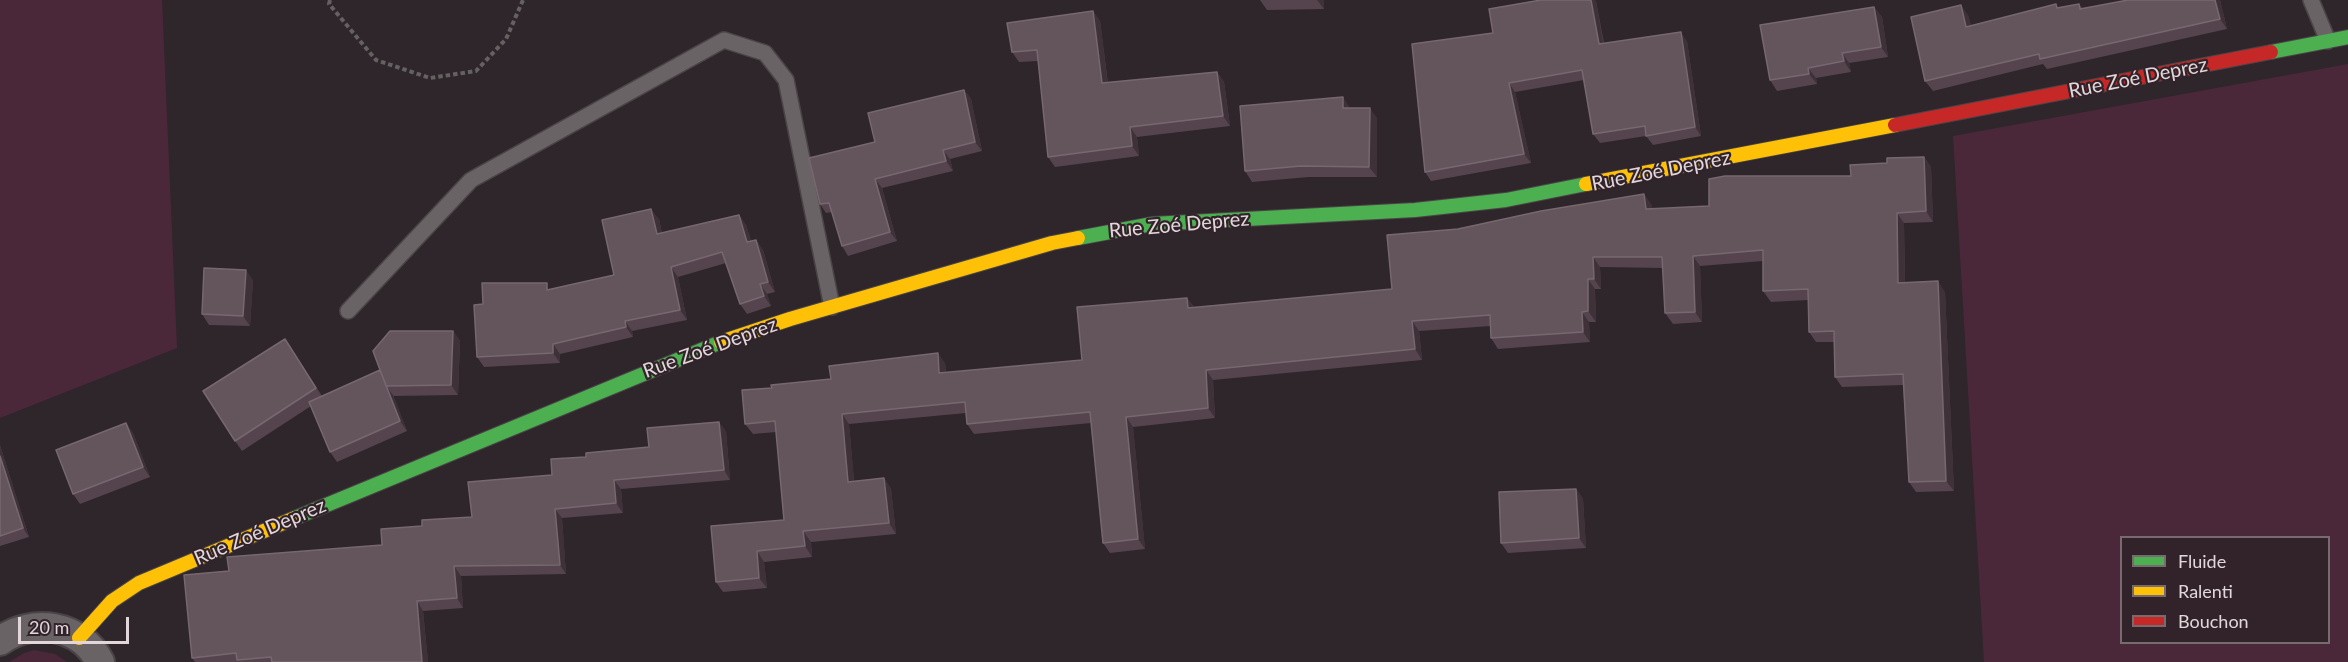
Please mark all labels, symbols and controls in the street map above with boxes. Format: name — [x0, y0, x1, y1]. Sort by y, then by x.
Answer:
street label: Rue Zoé Deprez — [2067, 53, 2209, 103]
street label: Rue Zoé Deprez — [1590, 146, 1732, 196]
street label: Rue Zoé Deprez — [1108, 207, 1250, 243]
street label: Rue Zoé Deprez — [640, 313, 780, 383]
street label: Rue Zoé Deprez — [190, 493, 330, 571]
legend — [2120, 536, 2330, 644]
text: Fluide — [2178, 550, 2226, 572]
text: Ralenti — [2178, 580, 2233, 602]
scale bar — [21, 605, 132, 643]
text: Bouchon — [2178, 610, 2249, 632]
text: 20 m — [29, 616, 69, 638]

